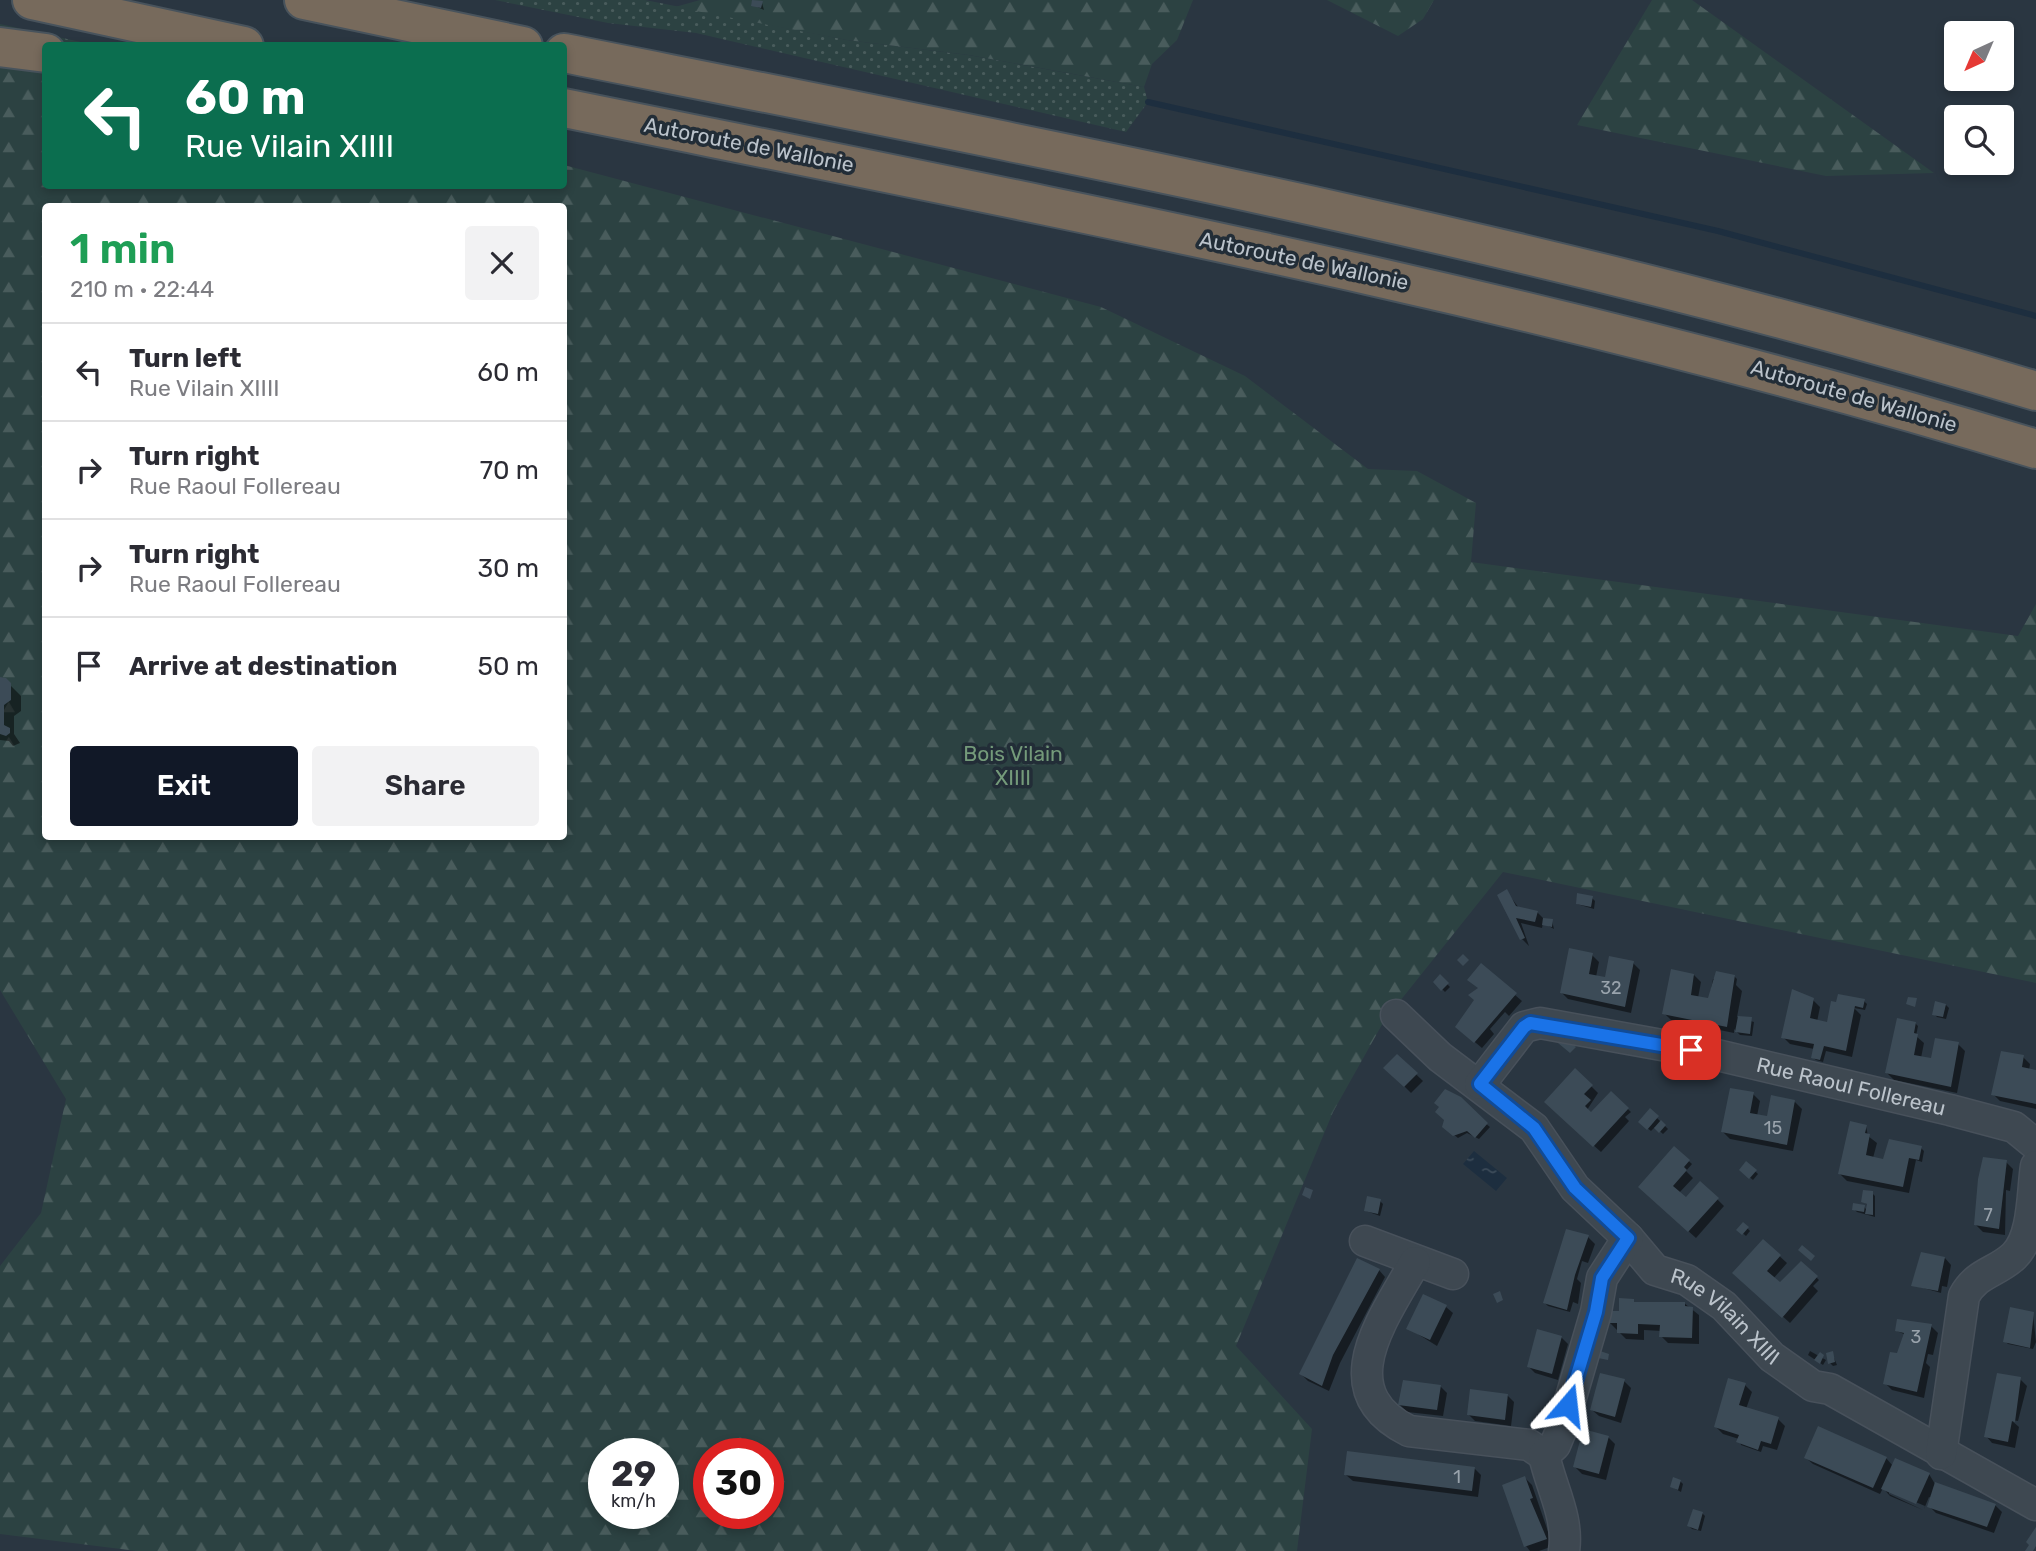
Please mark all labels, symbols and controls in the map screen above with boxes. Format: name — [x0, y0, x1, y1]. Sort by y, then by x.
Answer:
north arrow — [1944, 21, 2014, 91]
map controls — [1944, 21, 2014, 175]
text: 60 m — [185, 68, 306, 126]
icon: left — [70, 70, 161, 161]
button: search — [1944, 105, 2014, 175]
street label: Autoroute de Wallonie — [642, 112, 856, 177]
text: Rue Vilain XIIII — [185, 127, 394, 165]
text: 1 min — [70, 224, 176, 274]
button: close — [465, 226, 539, 300]
street label: Autoroute de Wallonie — [1197, 226, 1411, 295]
text: 210 m · 22:44 — [70, 275, 214, 303]
text: Turn left — [129, 343, 241, 374]
icon: left — [70, 353, 108, 391]
street label: Autoroute de Wallonie — [1748, 354, 1960, 437]
text: 60 m — [477, 357, 539, 388]
text: Rue Vilain XIIII — [129, 374, 279, 402]
text: Turn right — [129, 441, 259, 472]
icon: right — [70, 451, 108, 489]
text: 70 m — [480, 455, 539, 486]
text: Rue Raoul Follereau — [129, 472, 341, 500]
text: Turn right — [129, 539, 259, 570]
icon: right — [70, 549, 108, 587]
text: 30 m — [477, 553, 539, 584]
text: Rue Raoul Follereau — [129, 570, 341, 598]
icon: arrive — [70, 647, 108, 685]
text: Arrive at destination — [129, 651, 397, 682]
text: 50 m — [478, 651, 539, 682]
park label: Bois Vilain XIIII — [963, 741, 1063, 790]
button: Exit — [70, 746, 298, 826]
button: Share — [312, 746, 539, 826]
house number: 32 — [1600, 977, 1622, 999]
pin — [1661, 1020, 1721, 1080]
icon: arrive — [1672, 1031, 1710, 1069]
street label: Rue Raoul Follereau — [1754, 1052, 1948, 1121]
house number: 15 — [1764, 1117, 1782, 1139]
house number: 7 — [1983, 1204, 1993, 1226]
street label: Rue Vilain XIIII — [1668, 1263, 1784, 1370]
house number: 3 — [1911, 1326, 1921, 1348]
position arrow — [1531, 1368, 1605, 1442]
speed limit sign: 30 — [693, 1438, 784, 1529]
text: 29 — [611, 1453, 656, 1495]
house number: 1 — [1453, 1466, 1461, 1488]
text: km/h — [611, 1490, 656, 1512]

